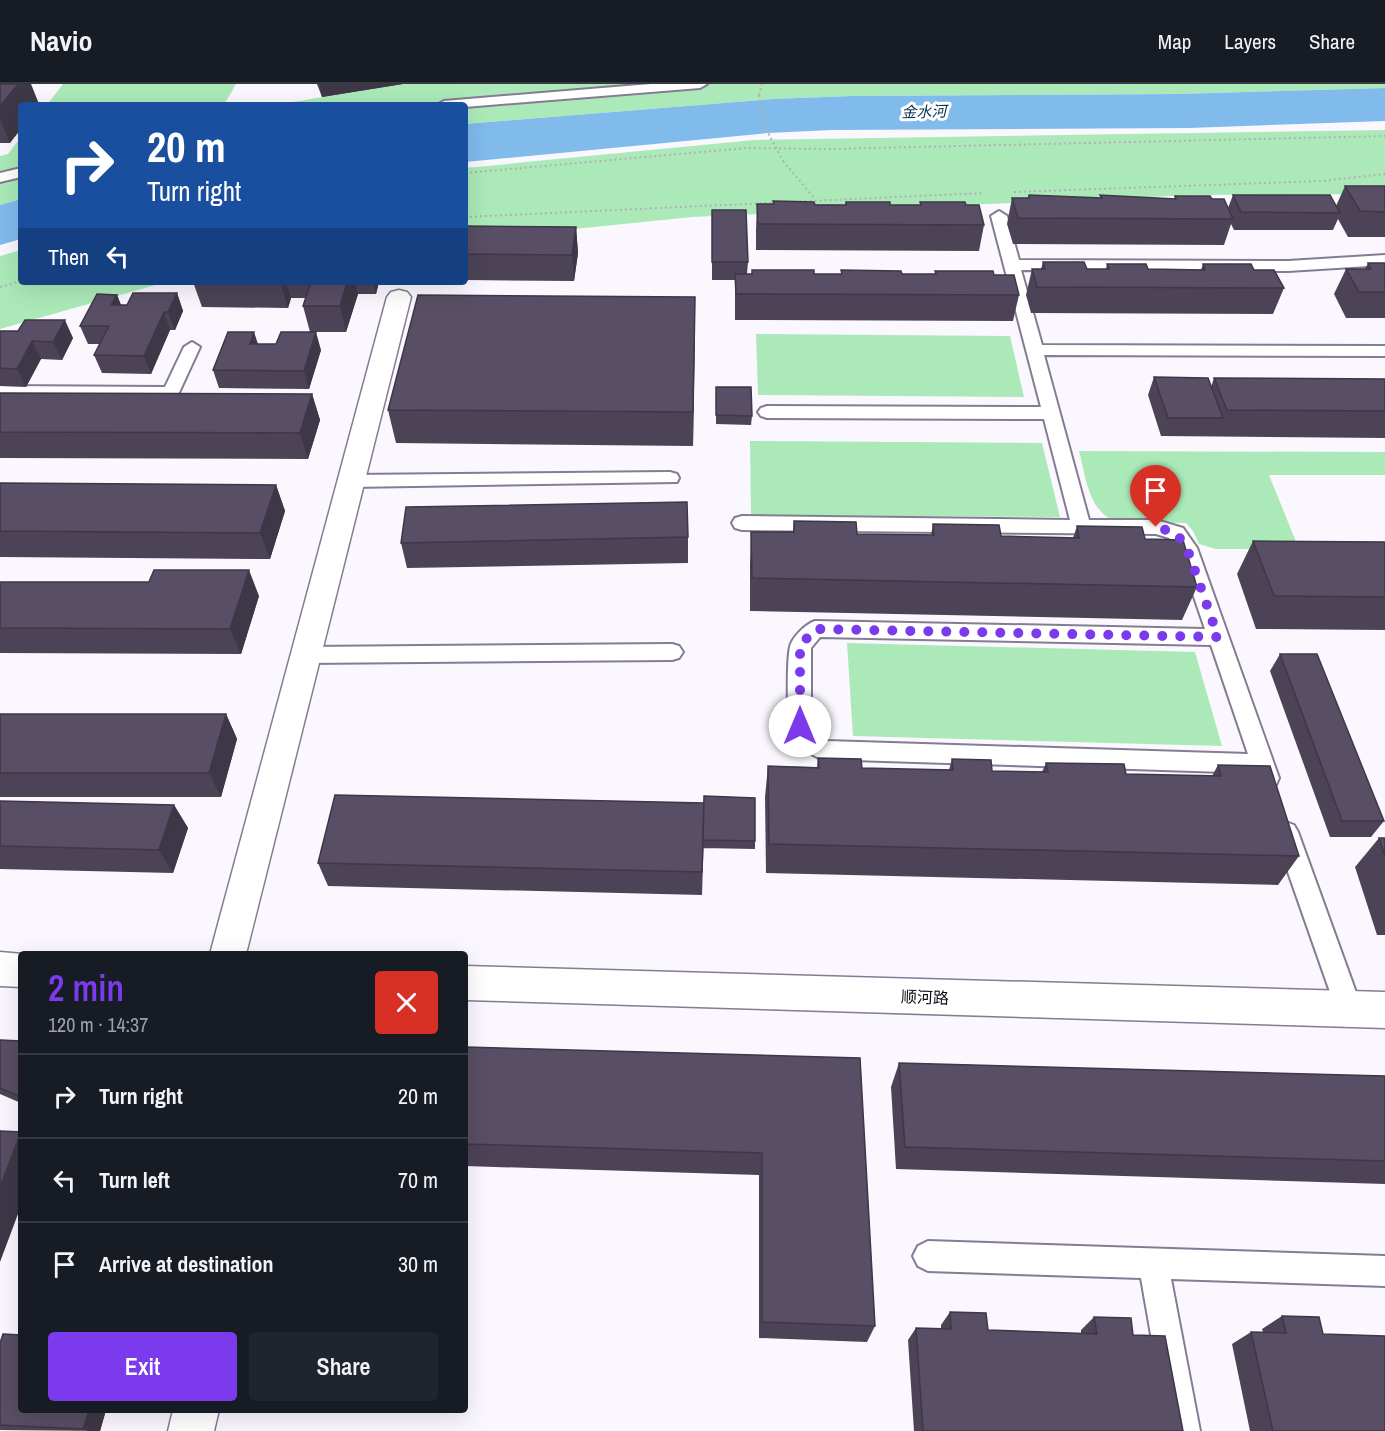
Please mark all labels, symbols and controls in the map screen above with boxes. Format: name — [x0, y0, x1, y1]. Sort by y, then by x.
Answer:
text: Navio — [30, 22, 93, 60]
text: Map — [1158, 27, 1191, 56]
text: Layers — [1224, 27, 1276, 56]
text: Share — [1309, 27, 1355, 56]
water label: 金水河 — [901, 101, 950, 122]
text: 20 m — [147, 119, 226, 175]
icon: right — [48, 126, 126, 204]
text: Turn right — [147, 173, 241, 209]
icon: left — [101, 240, 134, 273]
text: Then — [48, 242, 89, 272]
pin — [1130, 465, 1181, 527]
icon: arrive — [1139, 474, 1172, 507]
position arrow — [768, 694, 832, 758]
text: 2 min — [48, 964, 124, 1012]
button: close — [375, 971, 438, 1034]
street label: 顺河路 — [901, 985, 949, 1009]
text: 120 m · 14:37 — [48, 1011, 148, 1038]
icon: right — [48, 1080, 81, 1113]
text: Turn right — [99, 1081, 183, 1111]
text: 20 m — [398, 1081, 438, 1111]
icon: left — [48, 1164, 81, 1197]
text: Turn left — [99, 1165, 170, 1195]
text: 70 m — [398, 1165, 438, 1195]
icon: arrive — [48, 1248, 81, 1281]
text: Arrive at destination — [99, 1249, 273, 1279]
text: 30 m — [398, 1249, 438, 1279]
button: Exit — [48, 1332, 237, 1401]
button: Share — [249, 1332, 438, 1401]

